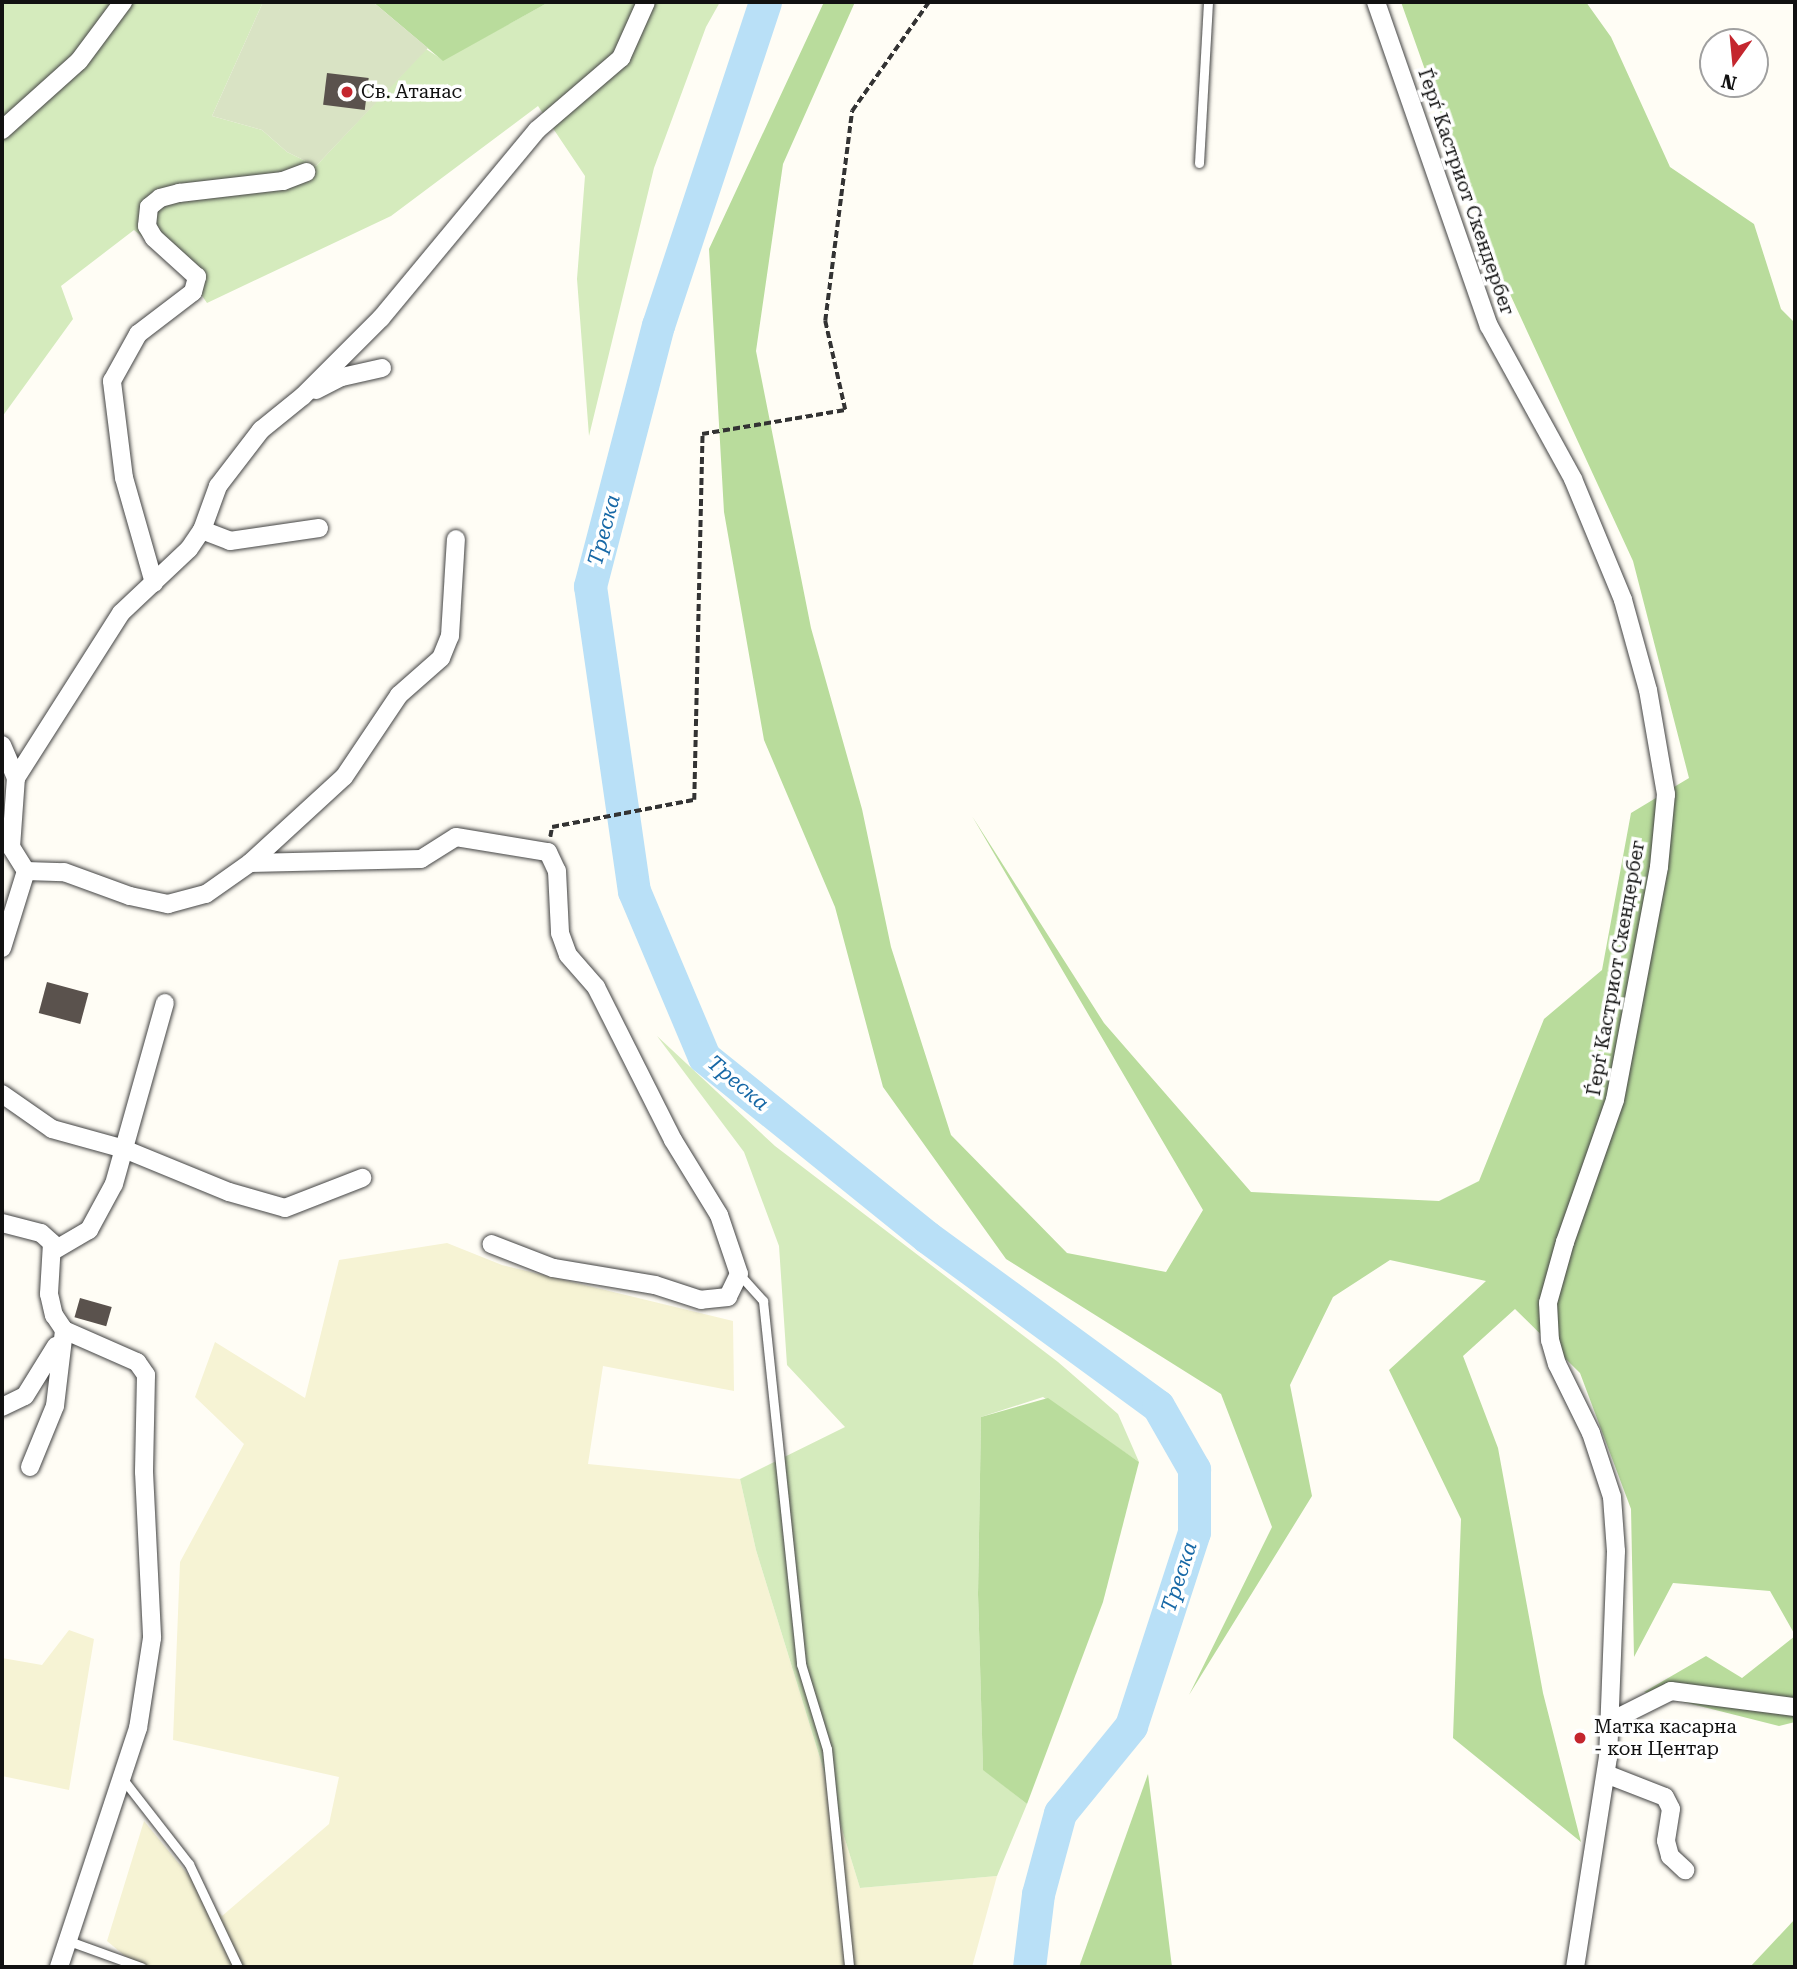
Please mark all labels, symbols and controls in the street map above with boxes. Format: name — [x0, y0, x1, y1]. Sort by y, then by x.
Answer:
north arrow — [1699, 28, 1769, 98]
street label: Ѓерѓ Кастриот Скендербег — [1413, 66, 1519, 318]
text: N — [1719, 69, 1739, 95]
place label: Св. Атанас — [361, 81, 462, 103]
marker: Св. Атанас — [339, 84, 355, 100]
water label: Треска — [582, 492, 626, 568]
street label: Ѓерѓ Кастриот Скендербег — [1582, 838, 1650, 1098]
water label: Треска — [702, 1050, 774, 1116]
water label: Треска — [1156, 1539, 1202, 1615]
place label: Матка касарна - кон Центар — [1594, 1716, 1737, 1760]
marker: Матка касарна - кон Центар — [1572, 1730, 1588, 1746]

